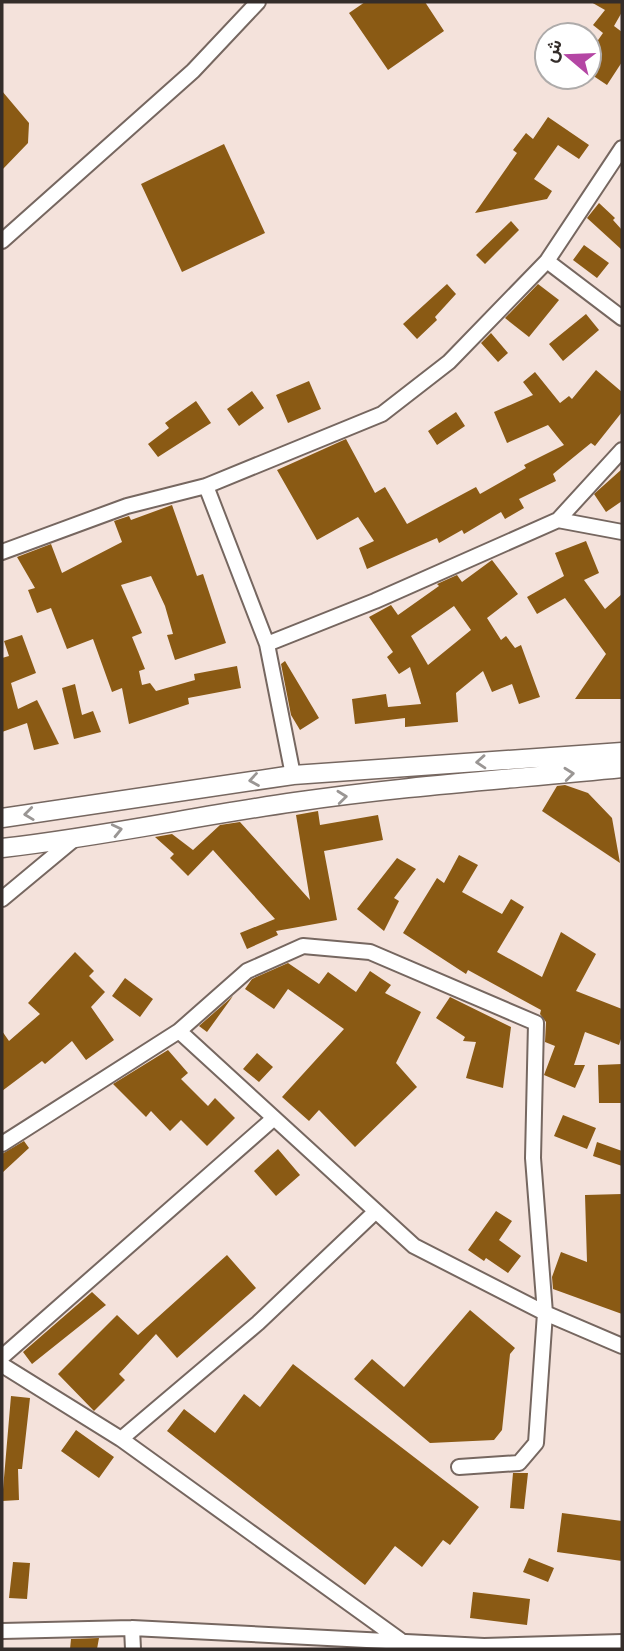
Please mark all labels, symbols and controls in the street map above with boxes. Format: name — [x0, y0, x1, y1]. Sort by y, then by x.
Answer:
north arrow — [533, 21, 603, 91]
text: ش — [536, 35, 568, 65]
one-way arrow — [475, 754, 486, 769]
one-way arrow — [564, 767, 575, 782]
one-way arrow — [248, 773, 260, 788]
one-way arrow — [337, 789, 348, 804]
one-way arrow — [23, 807, 35, 822]
one-way arrow — [111, 823, 123, 838]

